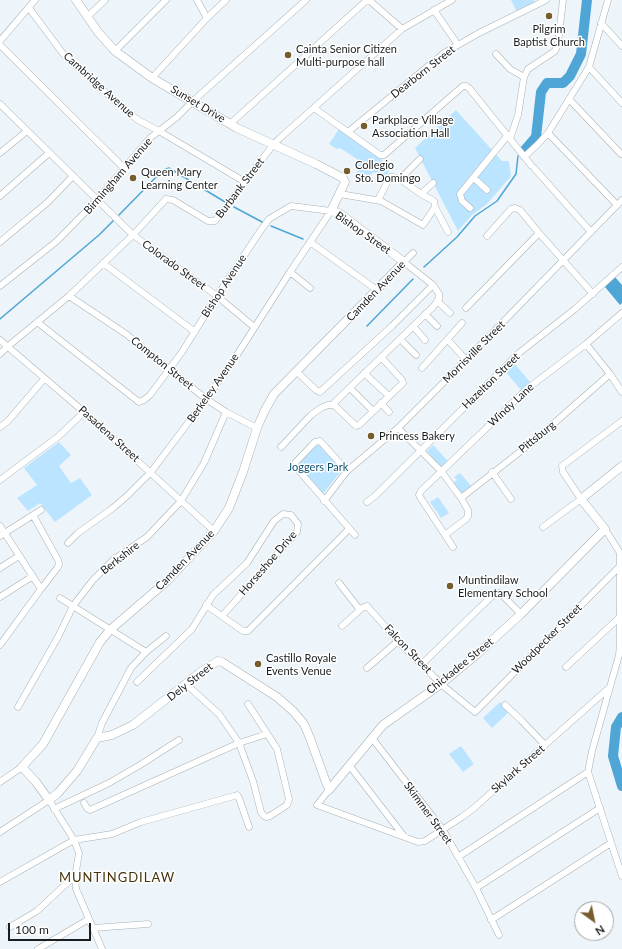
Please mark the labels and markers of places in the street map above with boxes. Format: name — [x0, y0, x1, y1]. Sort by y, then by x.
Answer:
marker: Pilgrim Baptist Church — [544, 11, 554, 21]
place label: Pilgrim Baptist Church — [513, 22, 585, 48]
place label: Cainta Senior Citizen Multi-purpose hall — [296, 42, 397, 68]
marker: Cainta Senior Citizen Multi-purpose hall — [283, 50, 293, 60]
place label: Parkplace Village Association Hall — [372, 113, 454, 139]
marker: Parkplace Village Association Hall — [359, 121, 369, 131]
place label: Collegio Sto. Domingo — [355, 158, 421, 184]
place label: Queen Mary Learning Center — [141, 165, 218, 191]
marker: Collegio Sto. Domingo — [342, 166, 352, 176]
marker: Queen Mary Learning Center — [128, 173, 138, 183]
place label: Princess Bakery — [379, 429, 455, 443]
marker: Princess Bakery — [366, 431, 376, 441]
place label: Muntindilaw Elementary School — [458, 573, 548, 599]
marker: Muntindilaw Elementary School — [445, 581, 455, 591]
place label: Castillo Royale Events Venue — [266, 651, 337, 677]
marker: Castillo Royale Events Venue — [253, 659, 263, 669]

